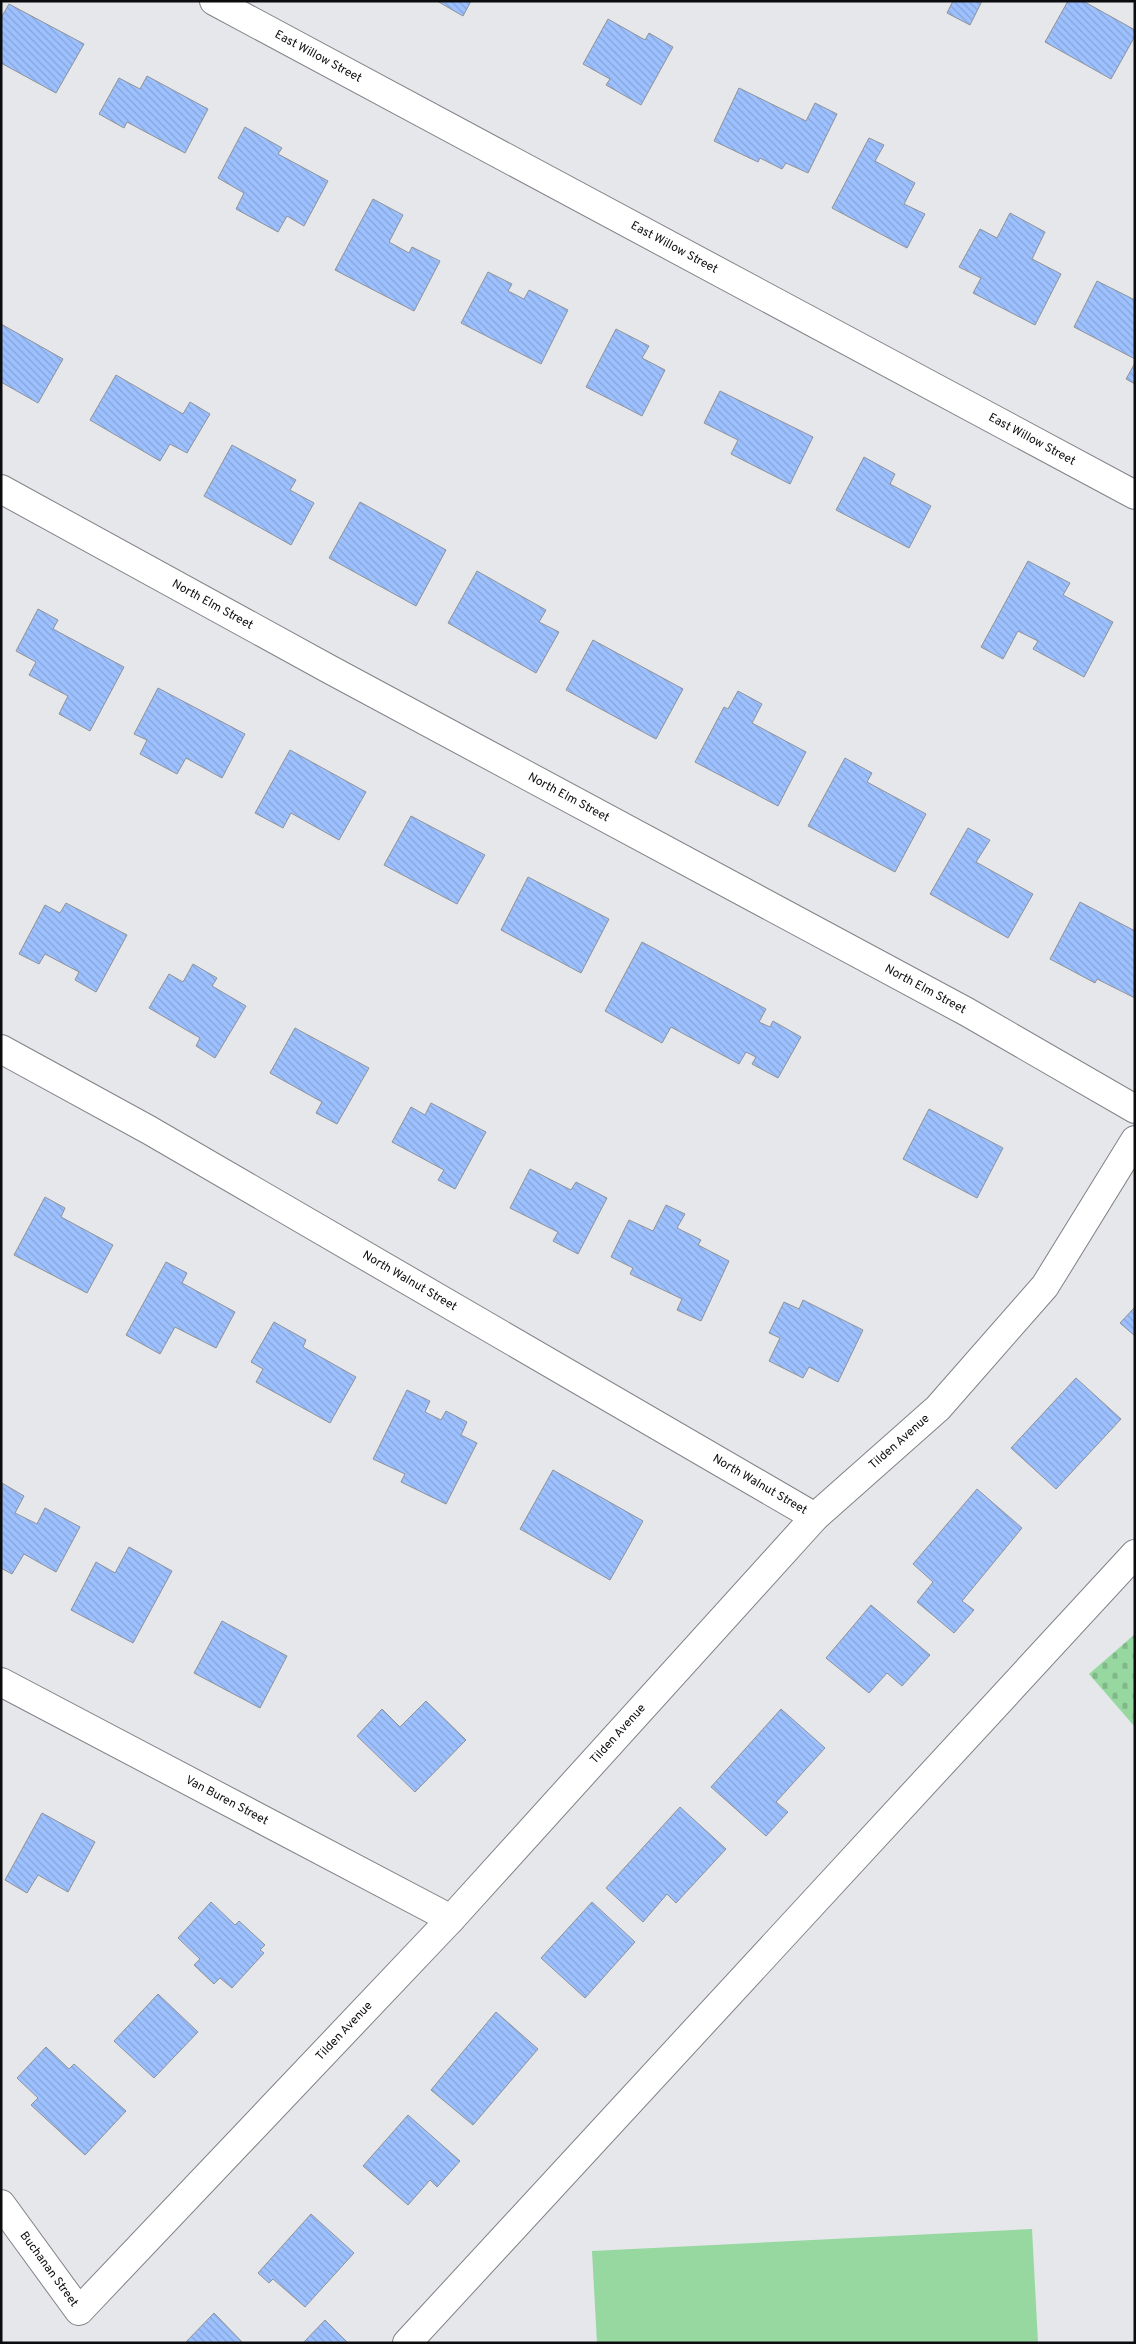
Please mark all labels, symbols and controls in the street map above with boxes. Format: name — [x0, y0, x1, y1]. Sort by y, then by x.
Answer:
street label: East Willow Street — [272, 27, 364, 87]
street label: East Willow Street — [628, 218, 720, 278]
street label: East Willow Street — [985, 410, 1078, 470]
street label: North Elm Street — [169, 576, 256, 634]
street label: North Elm Street — [525, 769, 612, 826]
street label: North Elm Street — [882, 961, 969, 1018]
street label: North Walnut Street — [359, 1248, 460, 1315]
street label: Tilden Avenue — [866, 1411, 933, 1473]
street label: North Walnut Street — [709, 1451, 810, 1519]
street label: Tilden Avenue — [587, 1701, 650, 1768]
street label: Van Buren Street — [182, 1772, 271, 1829]
street label: Tilden Avenue — [313, 1998, 376, 2064]
street label: Buchanan Street — [16, 2228, 82, 2310]

